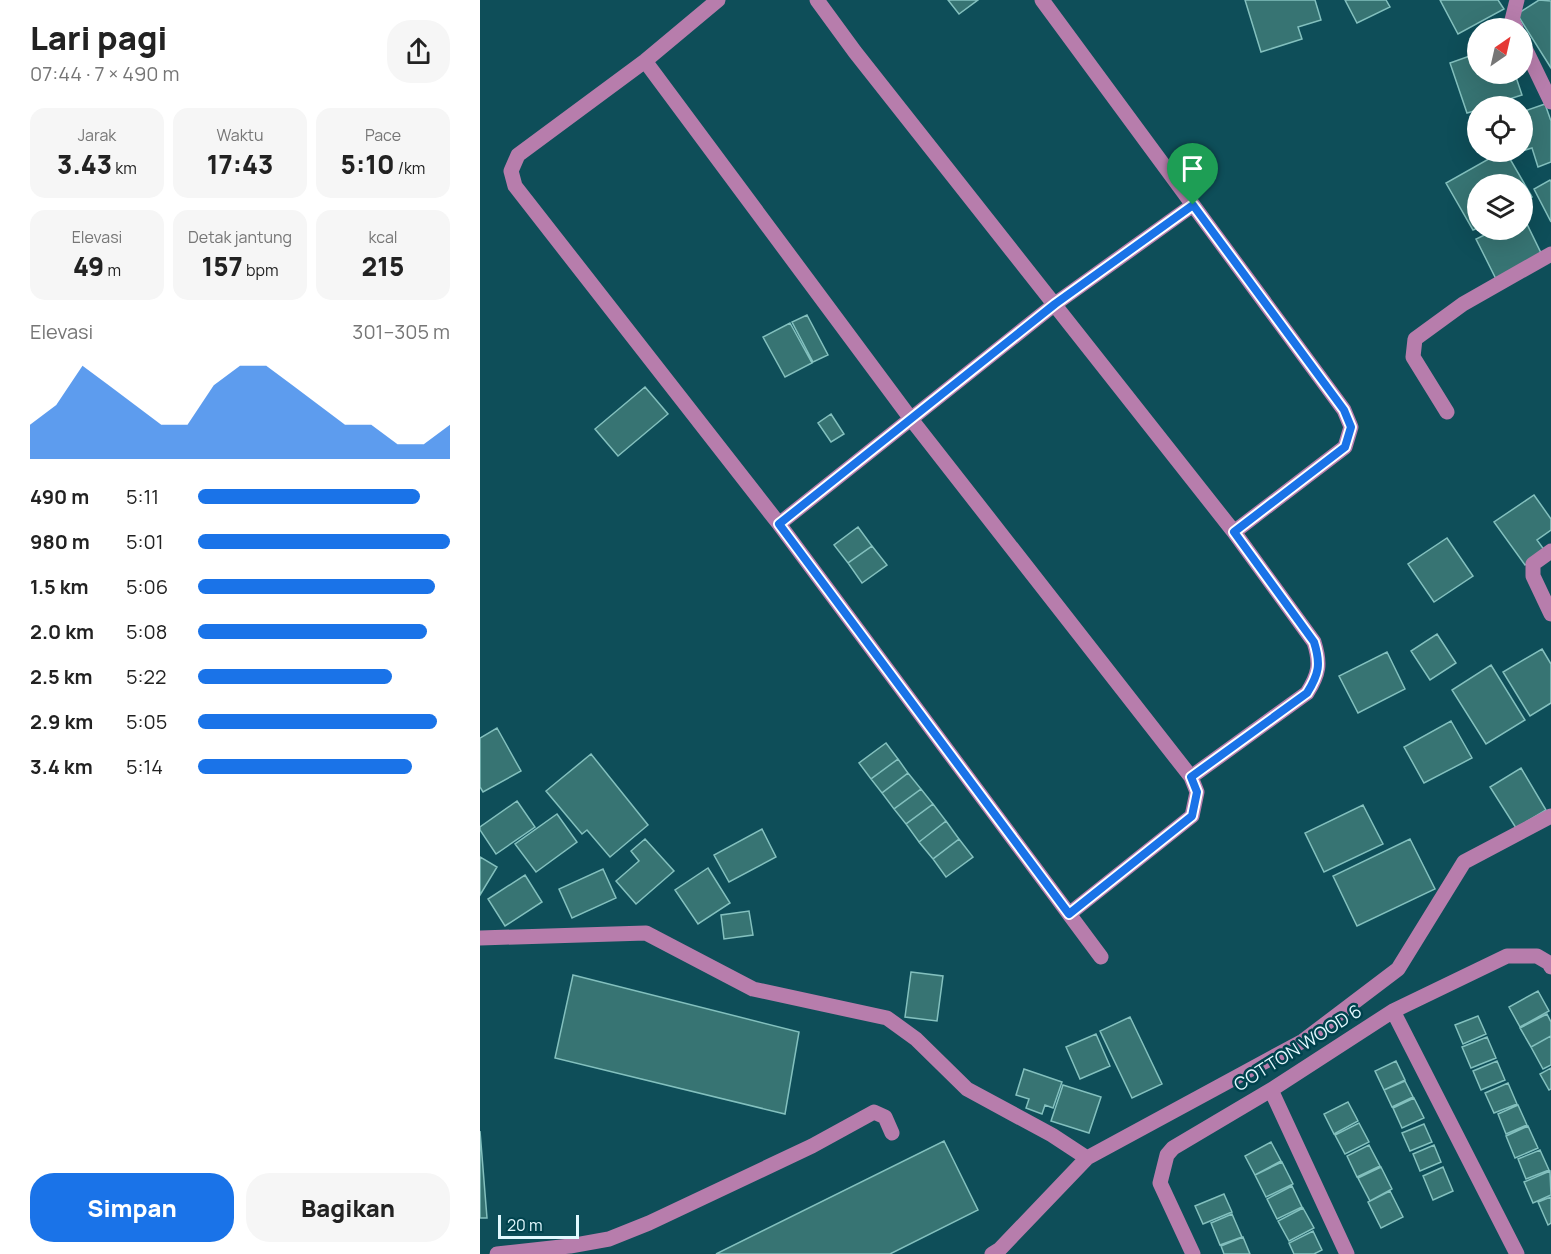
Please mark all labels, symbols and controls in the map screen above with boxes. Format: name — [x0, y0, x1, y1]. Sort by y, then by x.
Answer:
text: Lari pagi — [30, 15, 167, 60]
north arrow — [1467, 18, 1533, 84]
map controls — [1467, 18, 1533, 240]
button: share — [387, 20, 450, 83]
text: 07:44 · 7 × 490 m — [30, 60, 179, 87]
button: locate — [1467, 96, 1533, 162]
text: Jarak — [78, 124, 116, 146]
text: Waktu — [217, 124, 263, 146]
text: Pace — [365, 124, 401, 146]
pin — [1167, 143, 1218, 205]
text: 3.43 — [57, 146, 112, 182]
text: 17:43 — [207, 146, 273, 182]
text: 5:10 — [341, 146, 395, 182]
icon: arrive — [1176, 152, 1209, 185]
text: km — [112, 157, 137, 179]
text: /km — [395, 157, 425, 179]
button: layers — [1467, 174, 1533, 240]
text: Elevasi — [72, 226, 122, 248]
text: Detak jantung — [188, 226, 292, 248]
text: kcal — [368, 226, 398, 248]
text: 49 — [73, 248, 104, 284]
text: 157 — [202, 248, 243, 284]
text: 215 — [362, 248, 404, 284]
text: m — [104, 259, 121, 281]
text: bpm — [243, 259, 278, 281]
text: Elevasi — [30, 318, 93, 345]
text: 301–305 m — [352, 318, 450, 345]
text: 490 m — [30, 483, 89, 510]
text: 5:11 — [126, 483, 159, 510]
text: 980 m — [30, 528, 90, 555]
text: 5:01 — [126, 528, 164, 555]
text: 1.5 km — [30, 573, 89, 600]
text: 5:06 — [126, 573, 168, 600]
text: 2.0 km — [30, 618, 94, 645]
text: 5:08 — [126, 618, 167, 645]
text: 2.5 km — [30, 663, 92, 690]
text: 5:22 — [126, 663, 166, 690]
text: 2.9 km — [30, 708, 93, 735]
text: 5:05 — [126, 708, 167, 735]
text: 3.4 km — [30, 753, 93, 780]
text: 5:14 — [126, 753, 163, 780]
street label: COTTON WOOD 6 — [1229, 998, 1366, 1096]
button: Simpan — [30, 1173, 234, 1242]
button: Bagikan — [246, 1173, 450, 1242]
scale bar — [498, 1212, 579, 1240]
text: 20 m — [507, 1214, 543, 1236]

